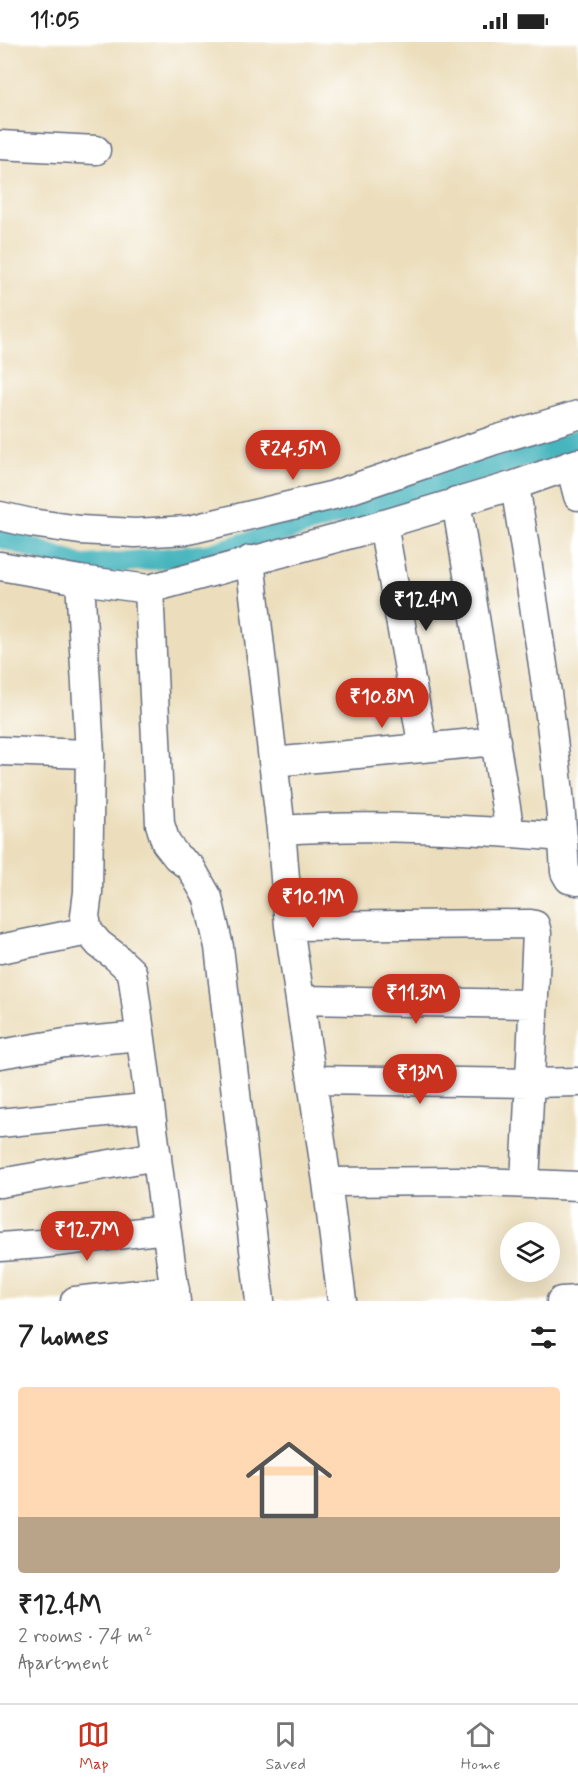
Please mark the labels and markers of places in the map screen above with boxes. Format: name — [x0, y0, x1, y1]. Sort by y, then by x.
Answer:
pin: ₹24.5M — [244, 430, 342, 481]
pin: ₹12.4M — [377, 581, 475, 632]
pin: ₹10.8M — [333, 678, 431, 729]
pin: ₹10.1M — [264, 878, 362, 929]
pin: ₹11.3M — [367, 974, 465, 1025]
pin: ₹13M — [384, 1054, 456, 1105]
pin: ₹12.7M — [38, 1211, 136, 1262]

